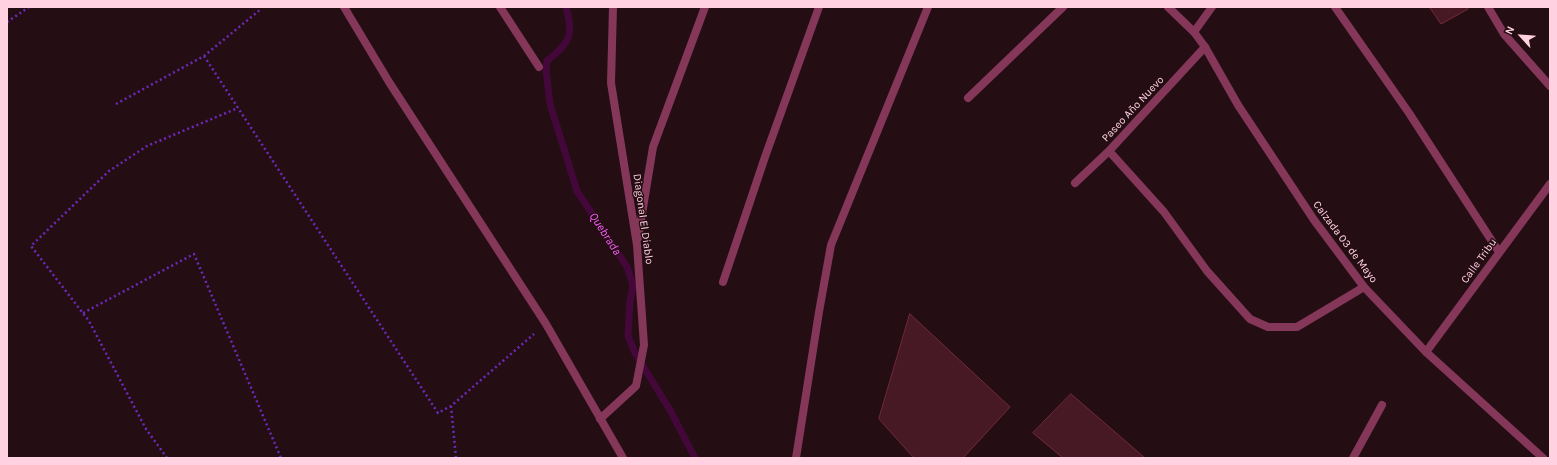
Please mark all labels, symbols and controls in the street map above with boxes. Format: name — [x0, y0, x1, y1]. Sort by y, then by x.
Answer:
north arrow — [1501, 16, 1541, 56]
text: N — [1502, 24, 1517, 37]
street label: Paseo Año Nuevo — [1099, 73, 1167, 145]
street label: Diagonal El Diablo — [630, 173, 656, 265]
street label: Calzada 03 de Mayo — [1310, 198, 1380, 286]
water label: Quebrada — [586, 210, 624, 258]
street label: Calle Tribu — [1458, 236, 1500, 286]

